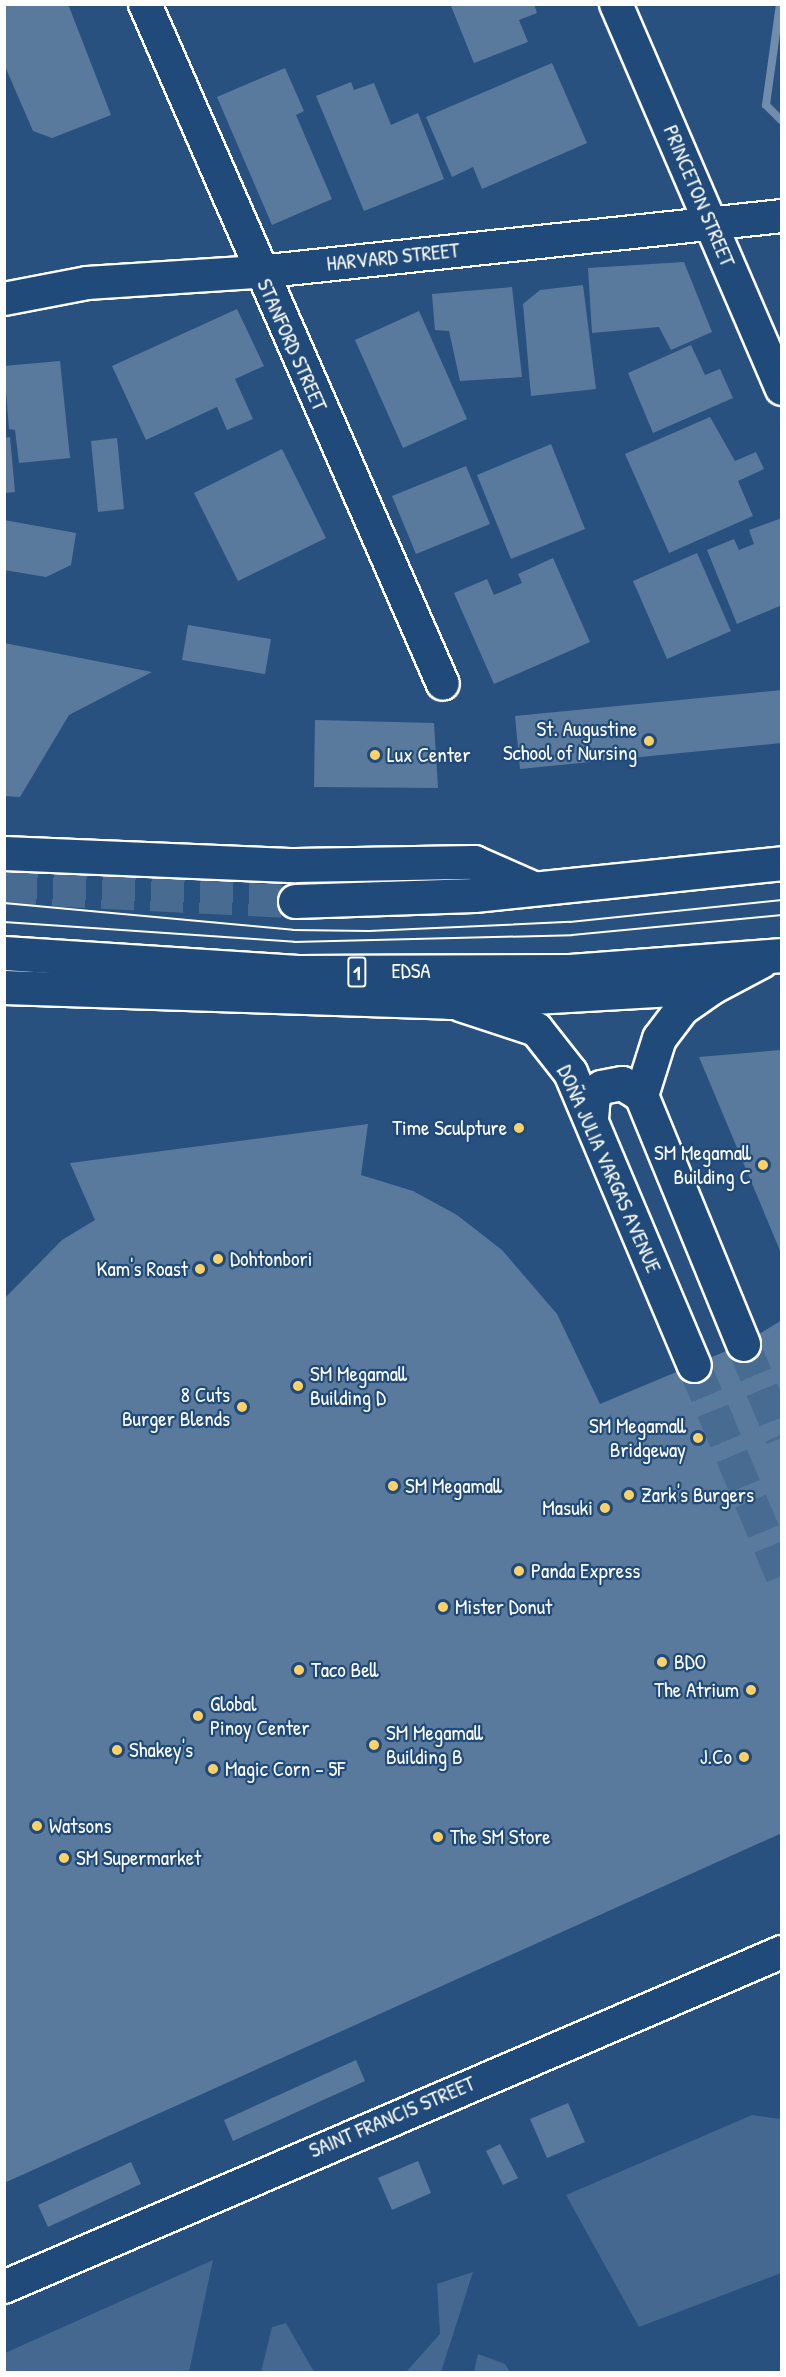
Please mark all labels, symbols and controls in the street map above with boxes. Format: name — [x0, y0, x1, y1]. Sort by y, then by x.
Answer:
street label: PRINCETON STREET — [658, 121, 740, 271]
street label: HARVARD STREET — [325, 237, 461, 277]
street label: STANFORD STREET — [252, 275, 332, 415]
place label: St. Augustine School of Nursing — [503, 716, 637, 766]
marker: St. Augustine School of Nursing — [642, 734, 656, 748]
place label: Lux Center — [387, 742, 470, 768]
marker: Lux Center — [368, 748, 382, 762]
road number: 1 — [346, 955, 368, 989]
street label: EDSA — [391, 958, 431, 984]
street label: DOÑA JULIA VARGAS AVENUE — [552, 1061, 666, 1277]
place label: Time Sculpture — [392, 1115, 507, 1141]
marker: Time Sculpture — [512, 1121, 526, 1135]
place label: SM Megamall Building C — [654, 1140, 751, 1190]
marker: SM Megamall Building C — [756, 1158, 770, 1172]
place label: Dohtonbori — [230, 1246, 312, 1272]
marker: Dohtonbori — [211, 1252, 225, 1266]
place label: Kam's Roast — [97, 1256, 188, 1282]
marker: Kam's Roast — [193, 1262, 207, 1276]
place label: SM Megamall Building D — [310, 1361, 407, 1411]
marker: SM Megamall Building D — [291, 1379, 305, 1393]
place label: 8 Cuts Burger Blends — [122, 1382, 230, 1432]
marker: 8 Cuts Burger Blends — [235, 1400, 249, 1414]
place label: SM Megamall Bridgeway — [589, 1413, 686, 1463]
marker: SM Megamall Bridgeway — [691, 1431, 705, 1445]
place label: SM Megamall — [405, 1473, 502, 1499]
marker: SM Megamall — [386, 1479, 400, 1493]
place label: Zark's Burgers — [641, 1482, 754, 1508]
marker: Zark's Burgers — [622, 1488, 636, 1502]
place label: Masuki — [542, 1495, 593, 1521]
marker: Masuki — [598, 1501, 612, 1515]
place label: Panda Express — [531, 1558, 640, 1584]
marker: Panda Express — [512, 1564, 526, 1578]
place label: Mister Donut — [455, 1594, 552, 1620]
marker: Mister Donut — [436, 1600, 450, 1614]
place label: BDO — [674, 1649, 706, 1675]
marker: BDO — [655, 1655, 669, 1669]
place label: Taco Bell — [311, 1657, 379, 1683]
marker: Taco Bell — [292, 1663, 306, 1677]
place label: The Atrium — [654, 1677, 739, 1703]
marker: The Atrium — [744, 1683, 758, 1697]
place label: Global Pinoy Center — [210, 1691, 309, 1741]
marker: Global Pinoy Center — [191, 1709, 205, 1723]
place label: SM Megamall Building B — [386, 1720, 483, 1770]
place label: Shakey's — [129, 1737, 193, 1763]
marker: SM Megamall Building B — [367, 1738, 381, 1752]
marker: Shakey's — [110, 1743, 124, 1757]
place label: J.Co — [700, 1744, 732, 1770]
marker: J.Co — [737, 1750, 751, 1764]
place label: Magic Corn - 5F — [225, 1756, 345, 1782]
marker: Magic Corn - 5F — [206, 1762, 220, 1776]
place label: Watsons — [49, 1813, 112, 1839]
marker: Watsons — [30, 1819, 44, 1833]
place label: The SM Store — [450, 1824, 551, 1850]
marker: The SM Store — [431, 1830, 445, 1844]
place label: SM Supermarket — [76, 1845, 201, 1871]
marker: SM Supermarket — [57, 1851, 71, 1865]
street label: SAINT FRANCIS STREET — [305, 2071, 479, 2163]

